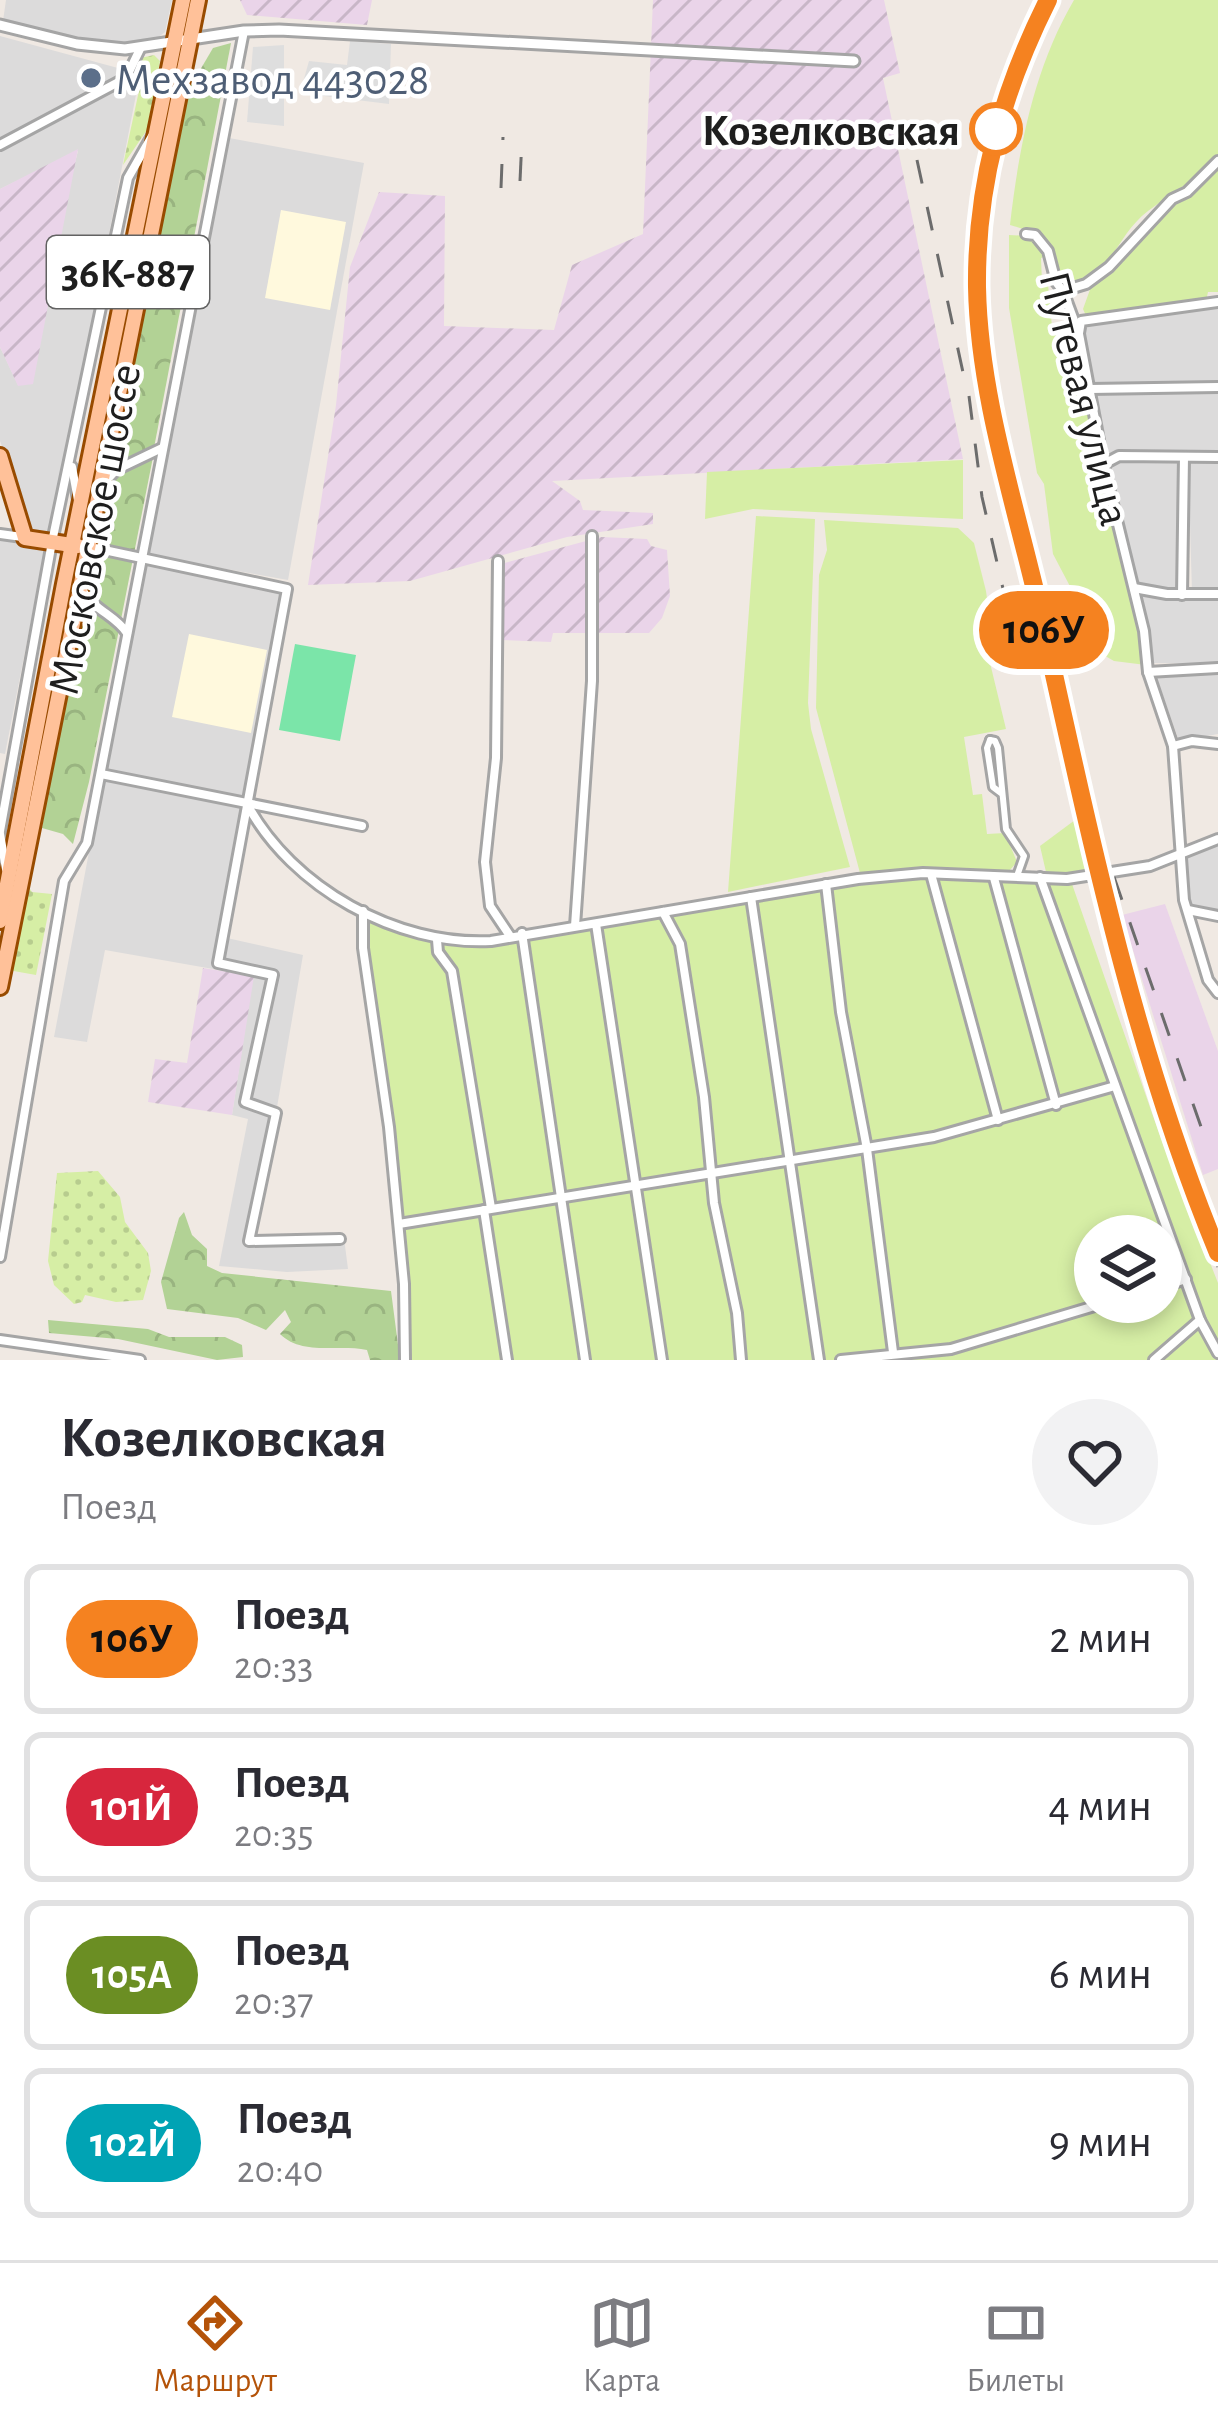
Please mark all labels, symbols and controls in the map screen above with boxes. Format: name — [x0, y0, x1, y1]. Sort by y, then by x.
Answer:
place label: Мехзавод 443028 — [115, 58, 429, 103]
marker: Мехзавод 443028 — [78, 65, 104, 91]
marker: Козелковская — [971, 104, 1021, 154]
place label: Козелковская — [702, 109, 960, 154]
road number: 36К-887 — [47, 236, 209, 308]
street label: Путевая улица — [1030, 267, 1137, 530]
street label: Московское шоссе — [41, 360, 150, 699]
line badge: 106У — [960, 591, 1128, 669]
text: 106У — [1003, 609, 1085, 651]
map controls — [1074, 1215, 1182, 1323]
button: layers — [1074, 1215, 1182, 1323]
button: heart — [1032, 1399, 1158, 1525]
text: Козелковская — [60, 1410, 387, 1467]
text: Поезд — [60, 1488, 157, 1527]
text: Поезд — [234, 1593, 349, 1638]
text: 2 мин — [1049, 1616, 1152, 1661]
text: 106У — [91, 1618, 173, 1660]
text: 20:33 — [234, 1647, 313, 1686]
text: Поезд — [234, 1761, 349, 1806]
text: 4 мин — [1048, 1784, 1152, 1829]
text: 101Й — [91, 1786, 173, 1828]
text: 20:35 — [234, 1815, 314, 1854]
text: Поезд — [234, 1929, 349, 1974]
text: 6 мин — [1049, 1952, 1152, 1997]
text: 105А — [92, 1954, 172, 1996]
text: 20:37 — [234, 1983, 314, 2022]
text: Поезд — [237, 2097, 352, 2142]
text: 9 мин — [1049, 2120, 1152, 2165]
text: 102Й — [90, 2122, 177, 2164]
text: 20:40 — [237, 2151, 323, 2190]
tab: Маршрут — [153, 2290, 277, 2402]
tab: Карта — [583, 2290, 660, 2402]
tab: Билеты — [966, 2290, 1065, 2402]

